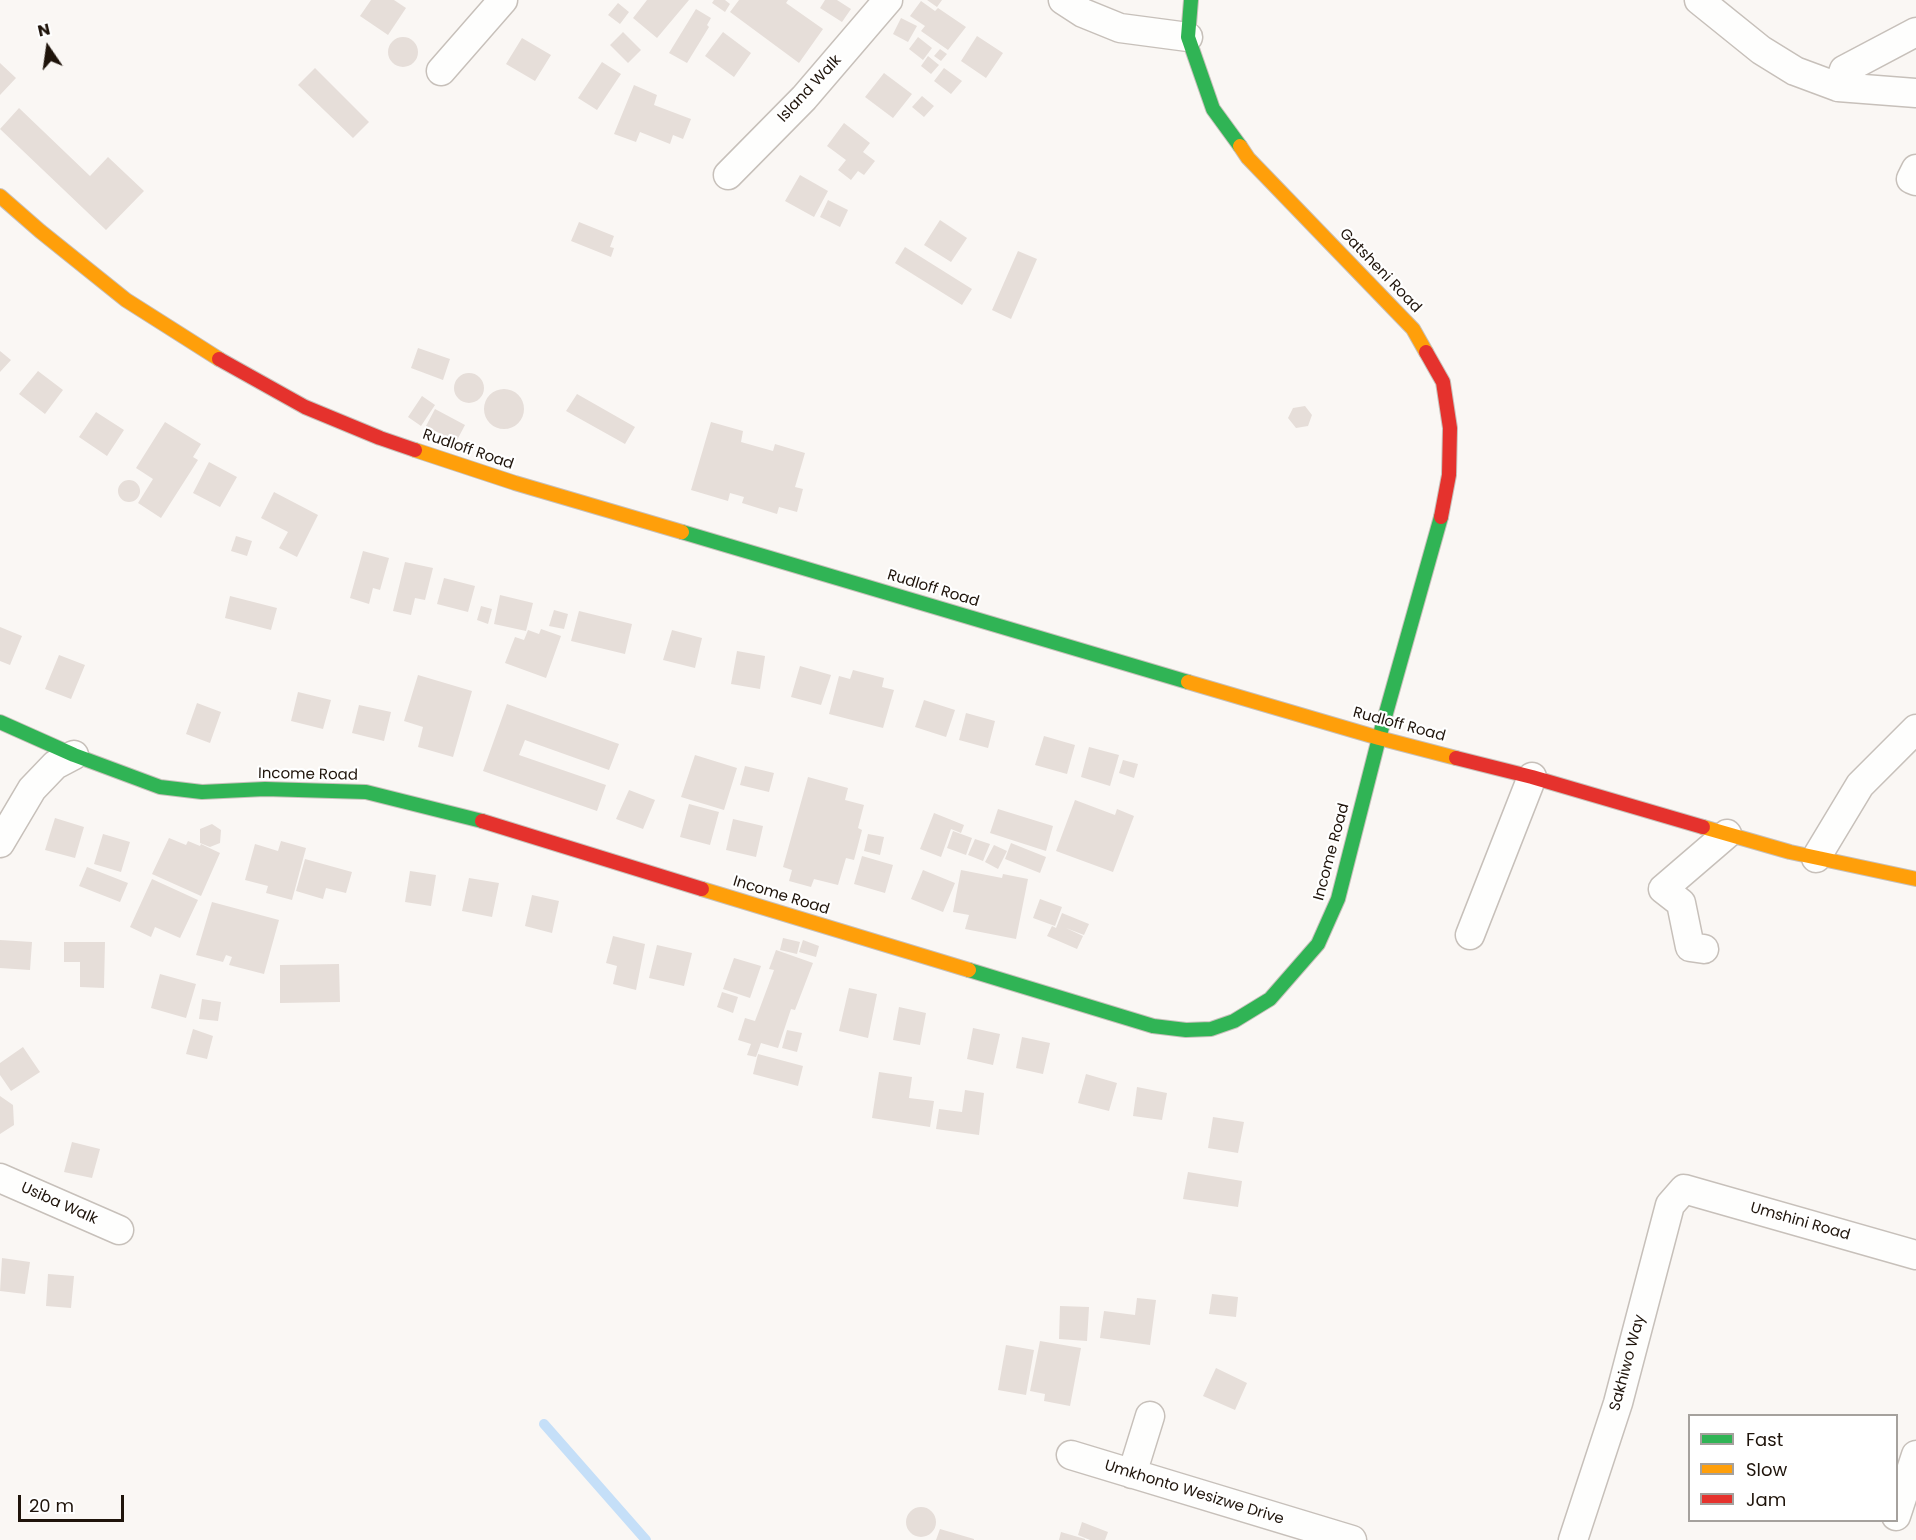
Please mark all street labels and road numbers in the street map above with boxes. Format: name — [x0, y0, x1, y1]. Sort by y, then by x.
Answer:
street label: Island Walk — [774, 52, 846, 126]
street label: Gatsheni Road — [1335, 225, 1425, 317]
street label: Rudloff Road — [420, 426, 516, 474]
street label: Rudloff Road — [885, 567, 981, 611]
street label: Rudloff Road — [1351, 704, 1447, 746]
street label: Income Road — [258, 765, 358, 785]
street label: Income Road — [1310, 801, 1354, 903]
street label: Income Road — [731, 873, 831, 919]
street label: Usiba Walk — [18, 1179, 100, 1229]
street label: Umshini Road — [1748, 1199, 1852, 1245]
street label: Sakhiwo Way — [1606, 1313, 1650, 1413]
street label: Umkhonto Wesizwe Drive — [1102, 1457, 1286, 1529]

